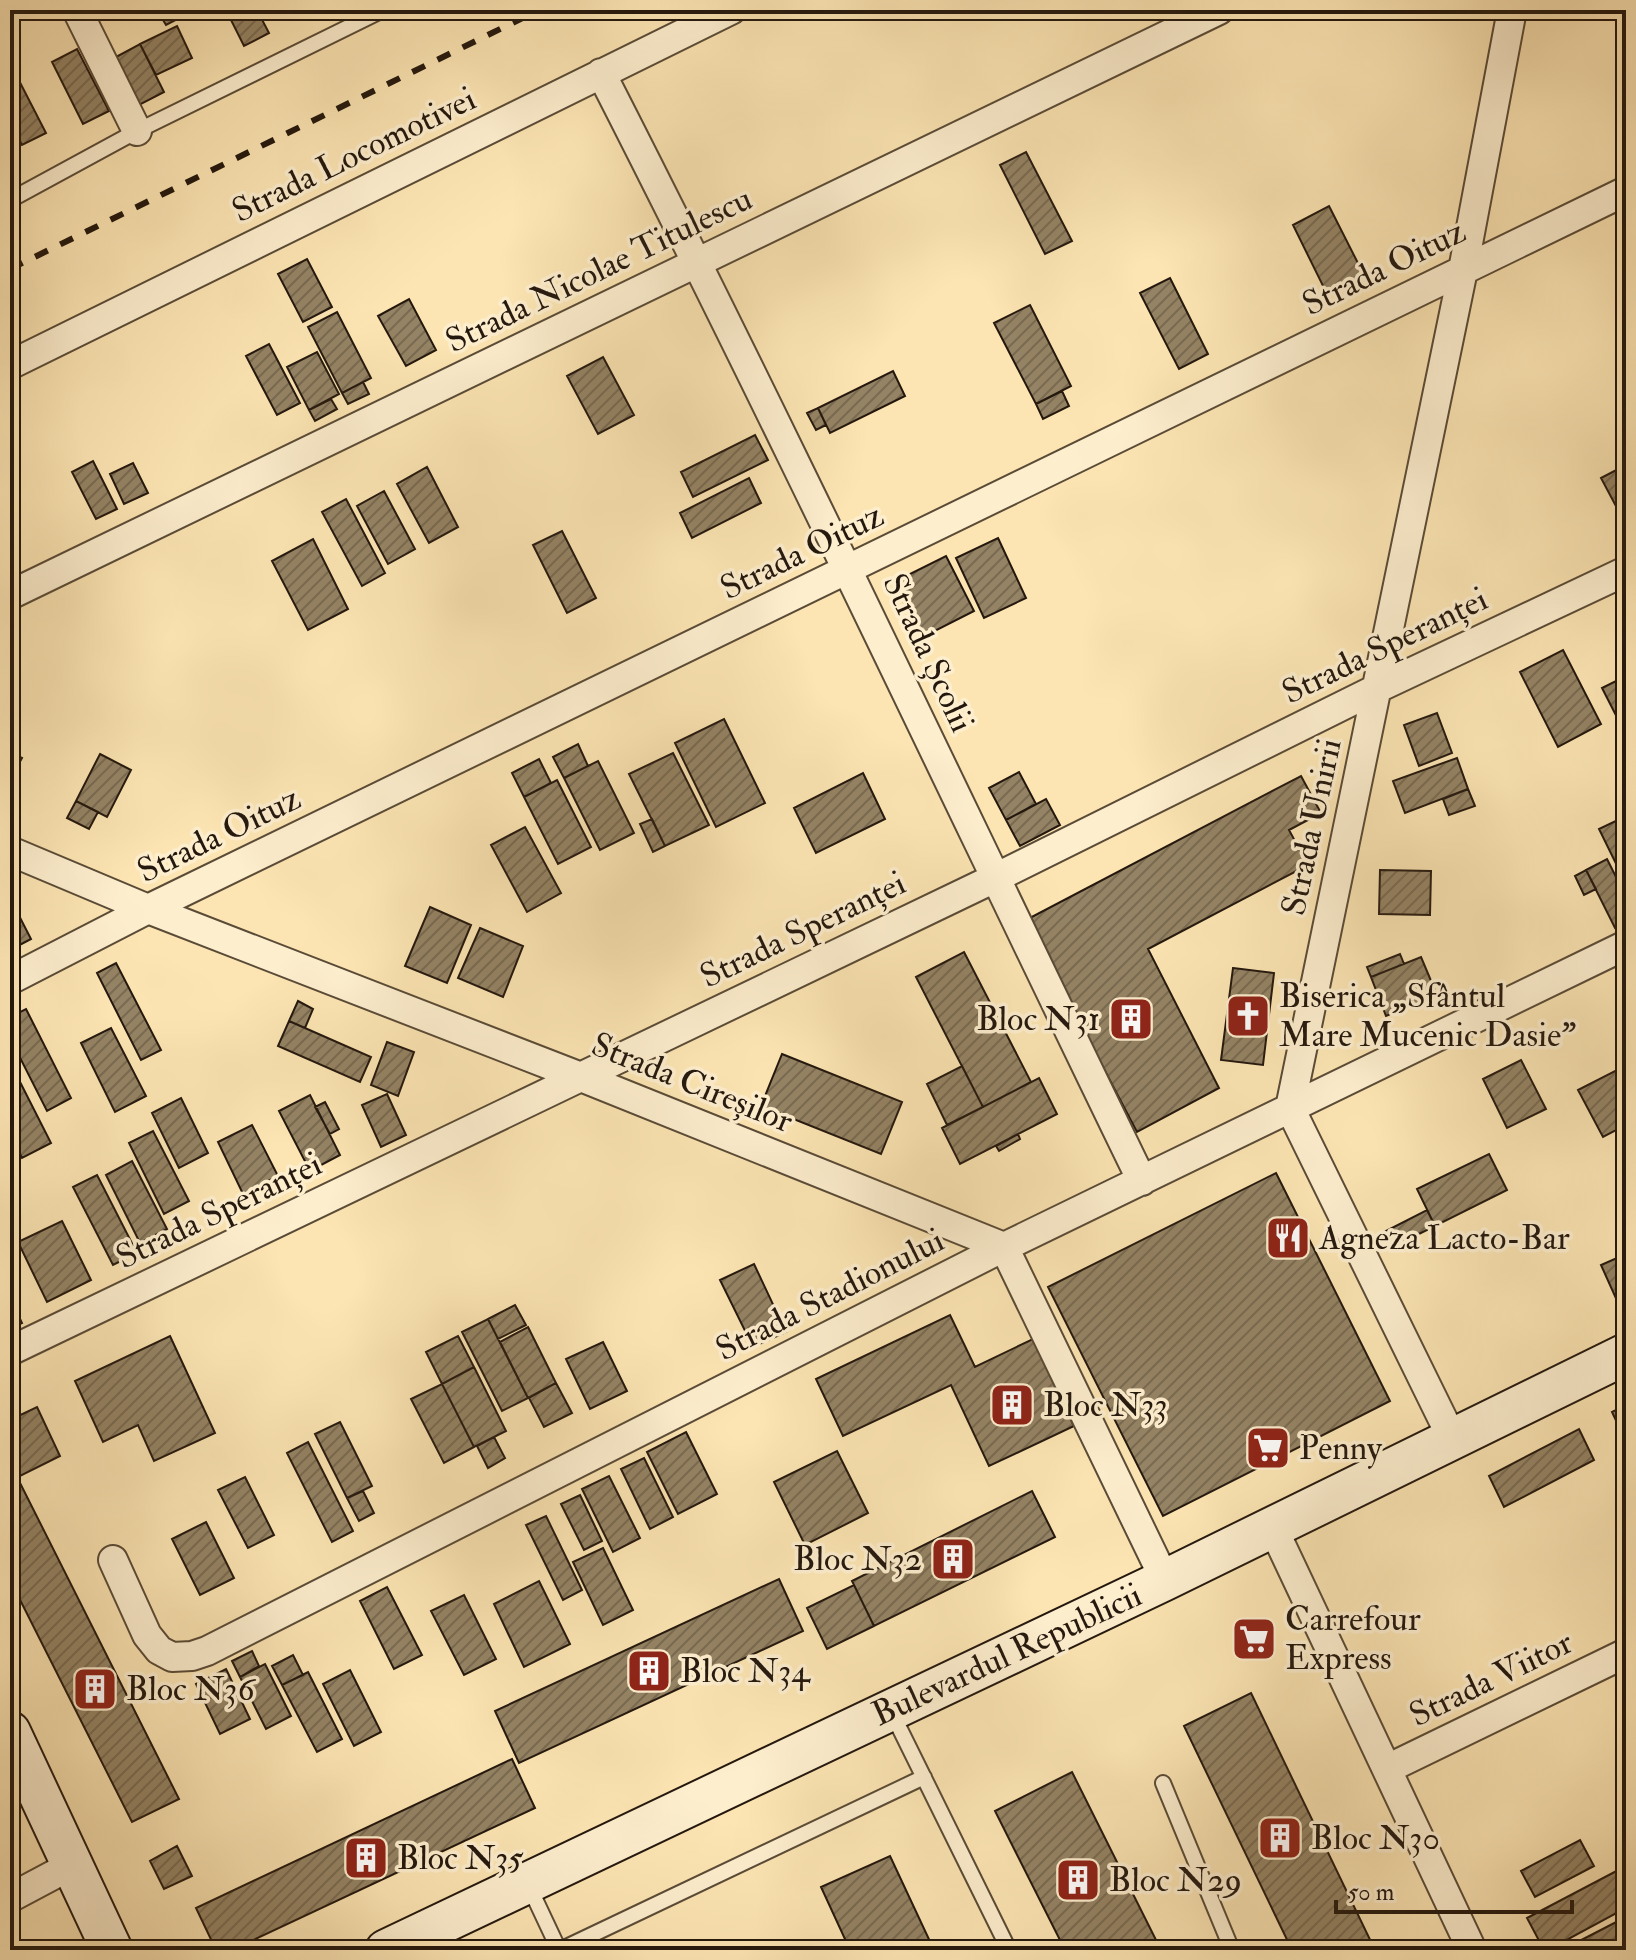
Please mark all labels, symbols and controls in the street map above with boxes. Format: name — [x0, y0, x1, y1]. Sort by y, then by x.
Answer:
street label: Strada Locomotivei — [225, 77, 483, 233]
street label: Strada Nicolae Titulescu — [439, 177, 759, 363]
street label: Strada Oituz — [1295, 210, 1473, 326]
street label: Strada Oituz — [713, 494, 891, 610]
street label: Strada Școlii — [873, 567, 983, 739]
street label: Strada Speranței — [1275, 578, 1495, 714]
street label: Strada Unirii — [1272, 735, 1352, 919]
street label: Strada Oituz — [130, 777, 308, 893]
street label: Strada Speranței — [693, 862, 913, 998]
place label: Biserica „Sfântul Mare Mucenic Dasie" — [1279, 975, 1576, 1057]
church icon: Biserica „Sfântul Mare Mucenic Dasie" — [1224, 992, 1272, 1040]
building icon: Bloc N31 — [1107, 995, 1155, 1043]
place label: Bloc N31 — [976, 998, 1100, 1041]
street label: Strada Cireșilor — [585, 1023, 799, 1143]
street label: Strada Speranței — [109, 1143, 329, 1279]
restaurant icon: Agneza Lacto-Bar — [1264, 1214, 1312, 1262]
place label: Agneza Lacto-Bar — [1318, 1217, 1570, 1260]
street label: Strada Stadionului — [709, 1219, 951, 1371]
building icon: Bloc N33 — [988, 1381, 1036, 1429]
place label: Bloc N33 — [1043, 1384, 1167, 1427]
supermarket icon: Penny — [1244, 1424, 1292, 1472]
place label: Penny — [1299, 1427, 1383, 1470]
building icon: Bloc N32 — [929, 1535, 977, 1583]
place label: Bloc N32 — [793, 1538, 922, 1581]
street label: Bulevardul Republicii — [865, 1574, 1149, 1736]
place label: Carrefour Express — [1285, 1598, 1421, 1680]
supermarket icon: Carrefour Express — [1230, 1615, 1278, 1663]
street label: Strada Viitor — [1402, 1621, 1580, 1737]
building icon: Bloc N34 — [625, 1647, 673, 1695]
place label: Bloc N34 — [680, 1650, 811, 1693]
building icon: Bloc N36 — [71, 1665, 119, 1713]
place label: Bloc N36 — [126, 1668, 256, 1711]
building icon: Bloc N30 — [1256, 1814, 1304, 1862]
place label: Bloc N30 — [1311, 1817, 1440, 1860]
building icon: Bloc N35 — [342, 1834, 390, 1882]
place label: Bloc N35 — [397, 1837, 523, 1880]
building icon: Bloc N29 — [1054, 1856, 1102, 1904]
place label: Bloc N29 — [1109, 1859, 1242, 1902]
scale bar — [1336, 1864, 1572, 1914]
text: 50 m — [1348, 1877, 1395, 1908]

